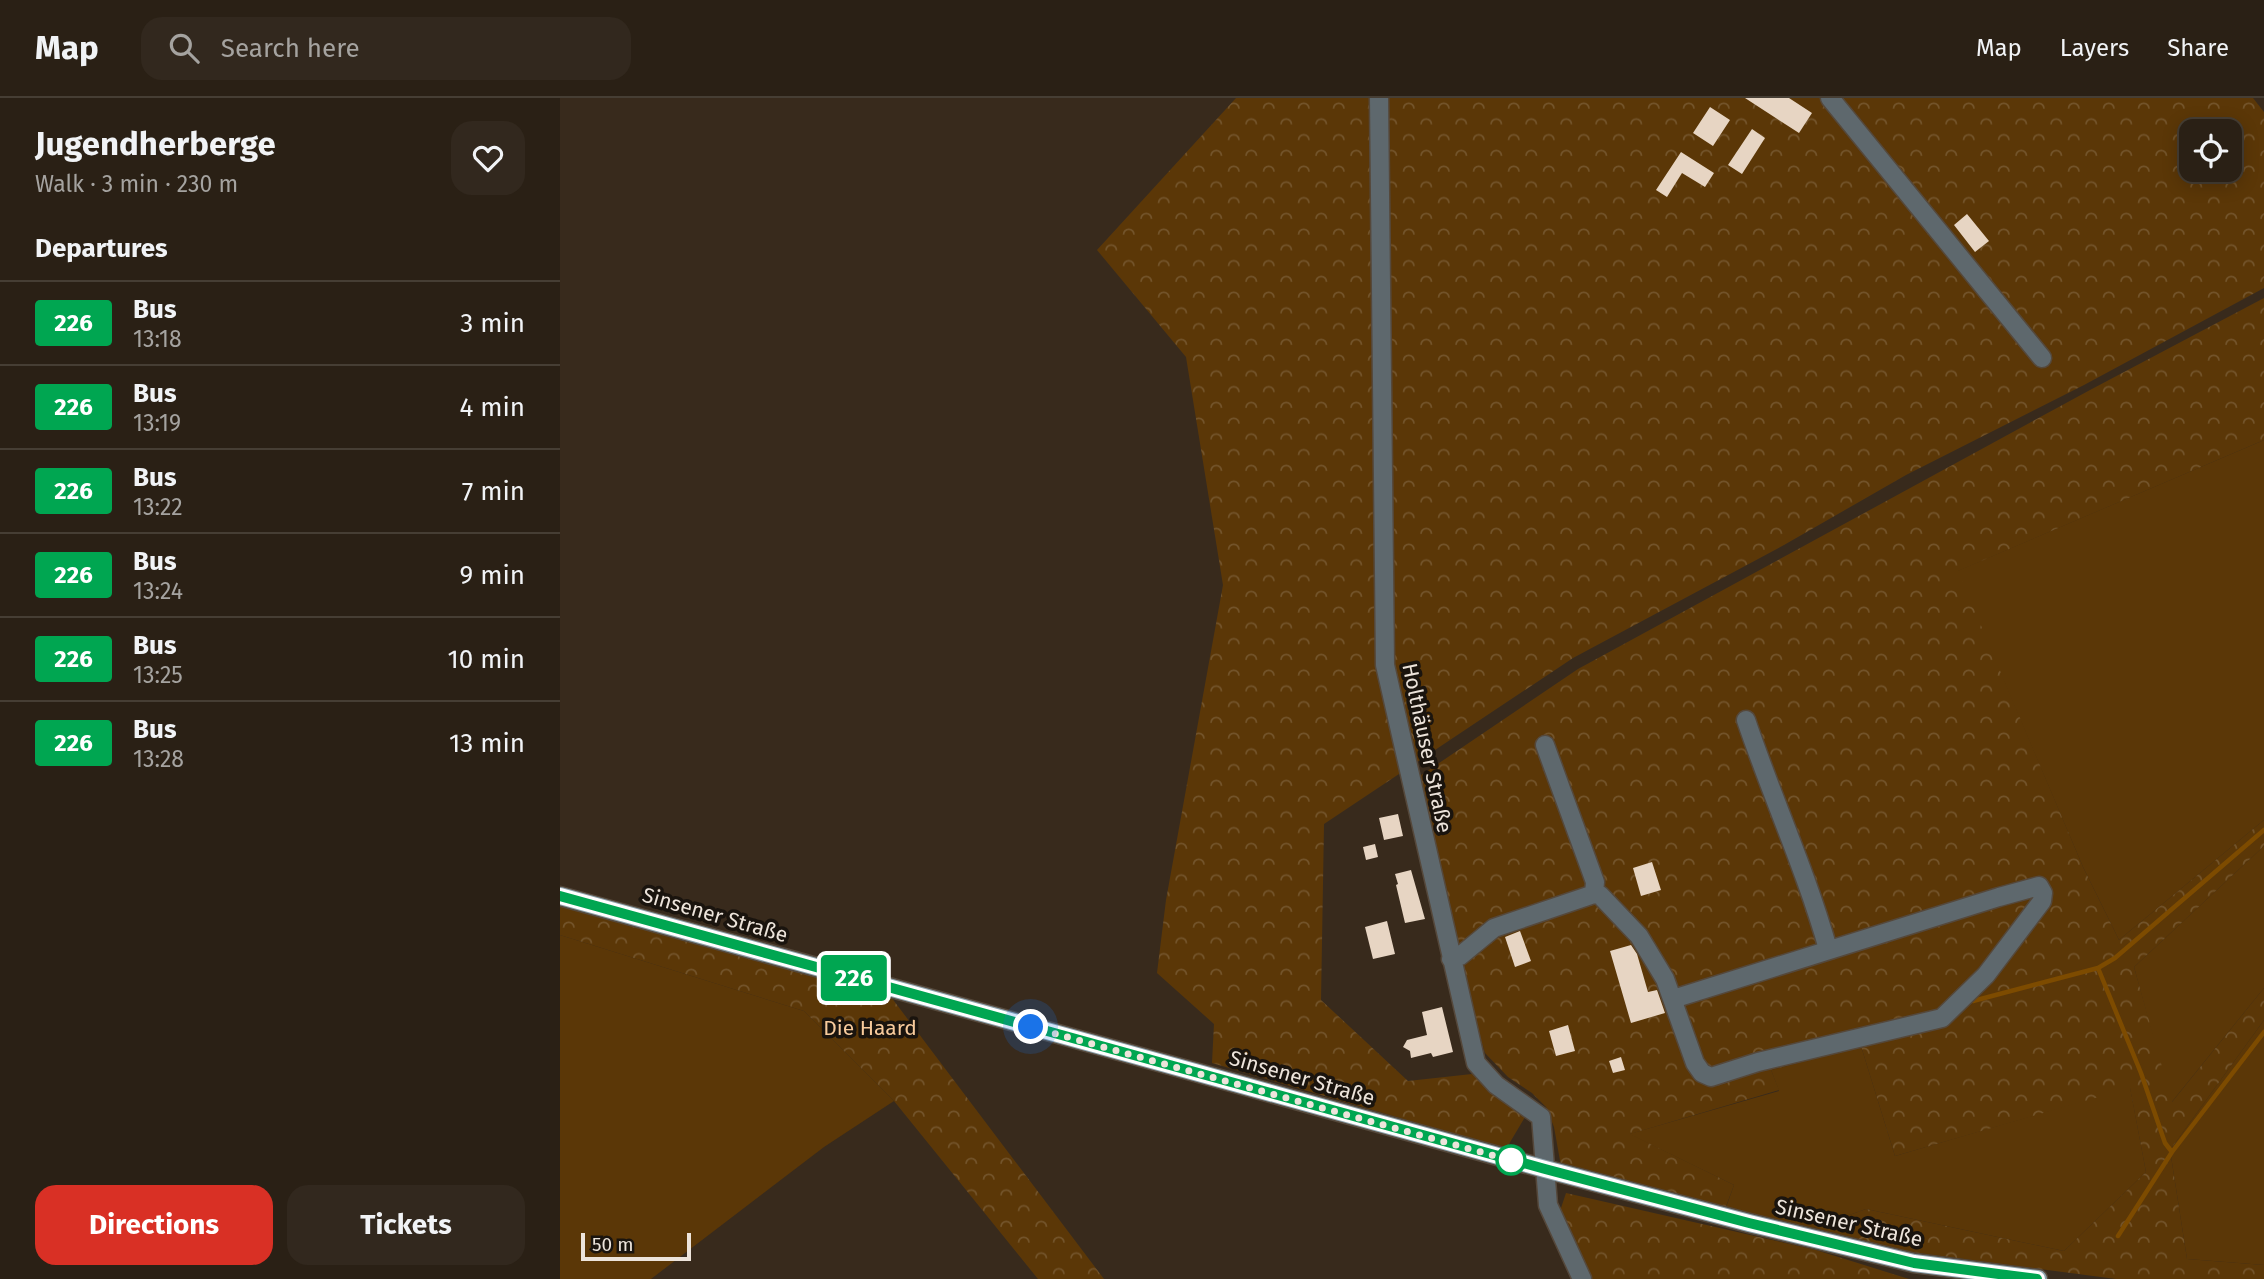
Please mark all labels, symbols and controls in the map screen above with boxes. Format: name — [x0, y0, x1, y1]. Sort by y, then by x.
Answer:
search box — [141, 17, 631, 80]
text: Map — [35, 28, 99, 68]
icon: search — [165, 29, 203, 67]
text: Search here — [221, 33, 360, 64]
text: Map — [1976, 34, 2022, 62]
text: Layers — [2060, 34, 2129, 62]
text: Share — [2167, 34, 2229, 62]
map controls — [2179, 119, 2242, 182]
button: locate — [2179, 119, 2242, 182]
button: heart — [451, 121, 525, 195]
text: Jugendherberge — [35, 124, 276, 164]
text: Walk · 3 min · 230 m — [35, 170, 238, 198]
text: Departures — [35, 233, 168, 264]
text: Bus — [133, 294, 176, 325]
text: 3 min — [460, 308, 525, 339]
text: 226 — [54, 309, 93, 337]
text: 13:18 — [133, 325, 182, 353]
text: Bus — [133, 378, 176, 409]
text: 4 min — [459, 392, 525, 423]
text: 226 — [54, 393, 93, 421]
text: 13:19 — [133, 409, 181, 437]
text: Bus — [133, 462, 176, 493]
text: 7 min — [462, 476, 525, 507]
text: 226 — [54, 477, 93, 505]
text: 13:22 — [133, 493, 183, 521]
text: Bus — [133, 546, 176, 577]
text: 9 min — [460, 560, 525, 591]
text: 226 — [54, 561, 93, 589]
text: 13:24 — [133, 577, 183, 605]
text: Bus — [133, 630, 176, 661]
text: 10 min — [447, 644, 525, 675]
text: 226 — [54, 645, 93, 673]
text: 13:25 — [133, 661, 183, 689]
street label: Holthäuser Straße — [1396, 661, 1458, 835]
text: Bus — [133, 714, 176, 745]
text: 13 min — [449, 728, 525, 759]
text: 226 — [54, 729, 93, 757]
text: 13:28 — [133, 745, 184, 773]
street label: Sinsener Straße — [639, 882, 791, 948]
line badge: 226 — [814, 955, 894, 1001]
text: 226 — [835, 964, 873, 992]
your location — [1013, 1009, 1048, 1044]
park label: Die Haard — [823, 1015, 917, 1041]
street label: Sinsener Straße — [1226, 1045, 1378, 1111]
unlabelled marker — [1496, 1145, 1526, 1175]
button: Directions — [35, 1185, 273, 1265]
button: Tickets — [287, 1185, 525, 1265]
street label: Sinsener Straße — [1773, 1193, 1925, 1253]
scale bar — [581, 1230, 691, 1262]
text: 50 m — [592, 1233, 633, 1256]

